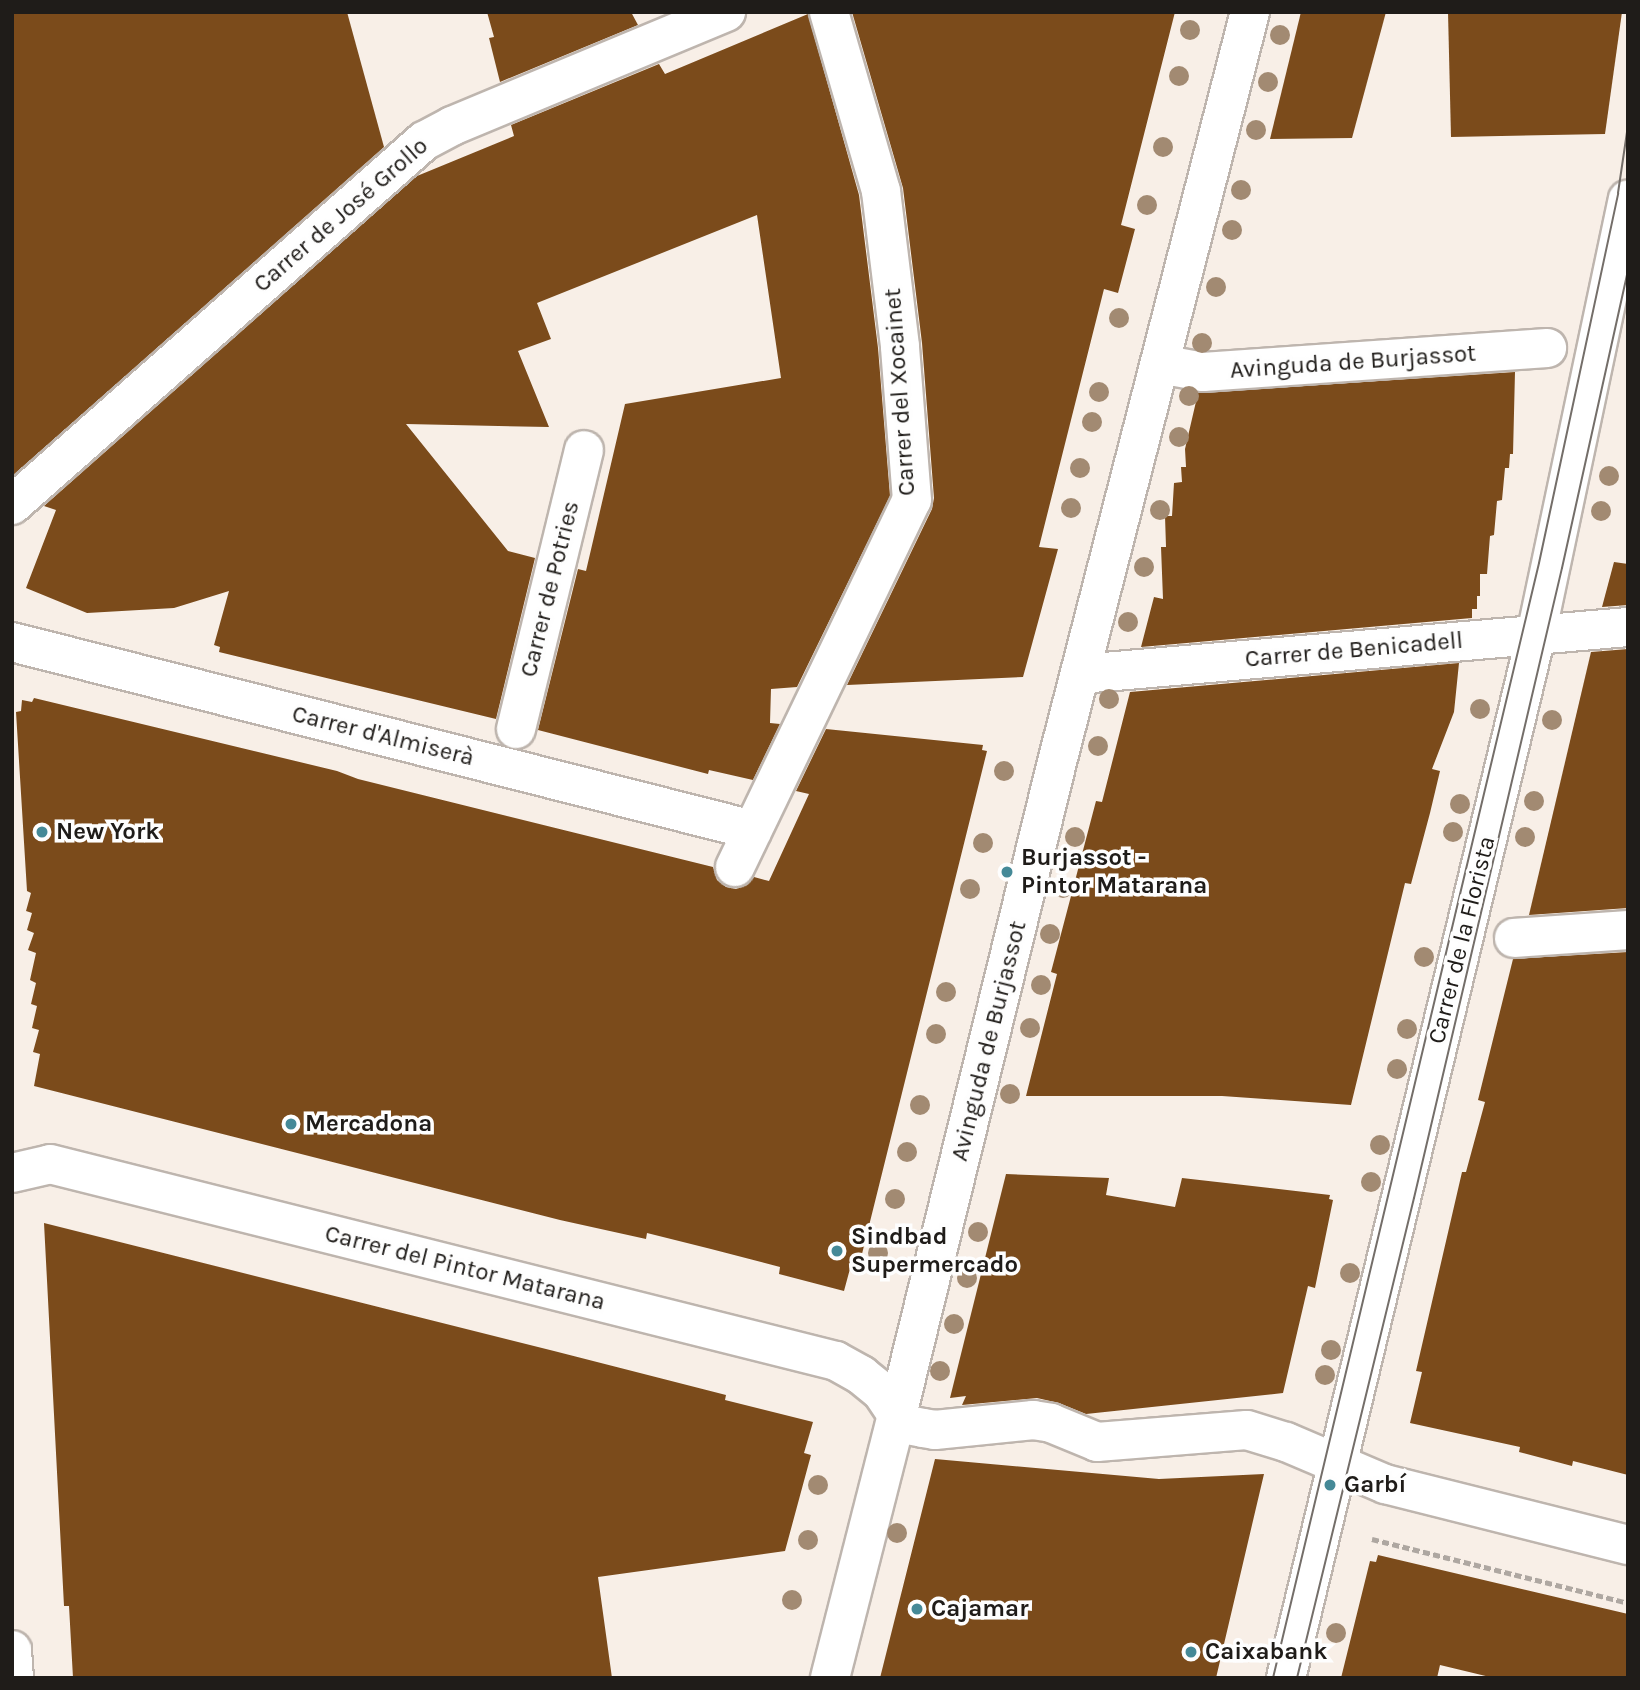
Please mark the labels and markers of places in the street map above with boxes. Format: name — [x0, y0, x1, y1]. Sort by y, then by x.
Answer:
place label: New York — [56, 818, 160, 846]
marker: New York — [34, 824, 50, 840]
place label: Burjassot - Pintor Matarana — [1021, 844, 1207, 900]
marker: Burjassot - Pintor Matarana — [999, 864, 1015, 880]
place label: Mercadona — [305, 1110, 432, 1138]
marker: Mercadona — [283, 1116, 299, 1132]
place label: Sindbad Supermercado — [851, 1223, 1018, 1279]
marker: Sindbad Supermercado — [829, 1243, 845, 1259]
place label: Garbí — [1344, 1471, 1406, 1499]
marker: Garbí — [1322, 1477, 1338, 1493]
place label: Cajamar — [931, 1595, 1029, 1623]
marker: Cajamar — [909, 1601, 925, 1617]
place label: Caixabank — [1205, 1638, 1327, 1666]
marker: Caixabank — [1183, 1644, 1199, 1660]

